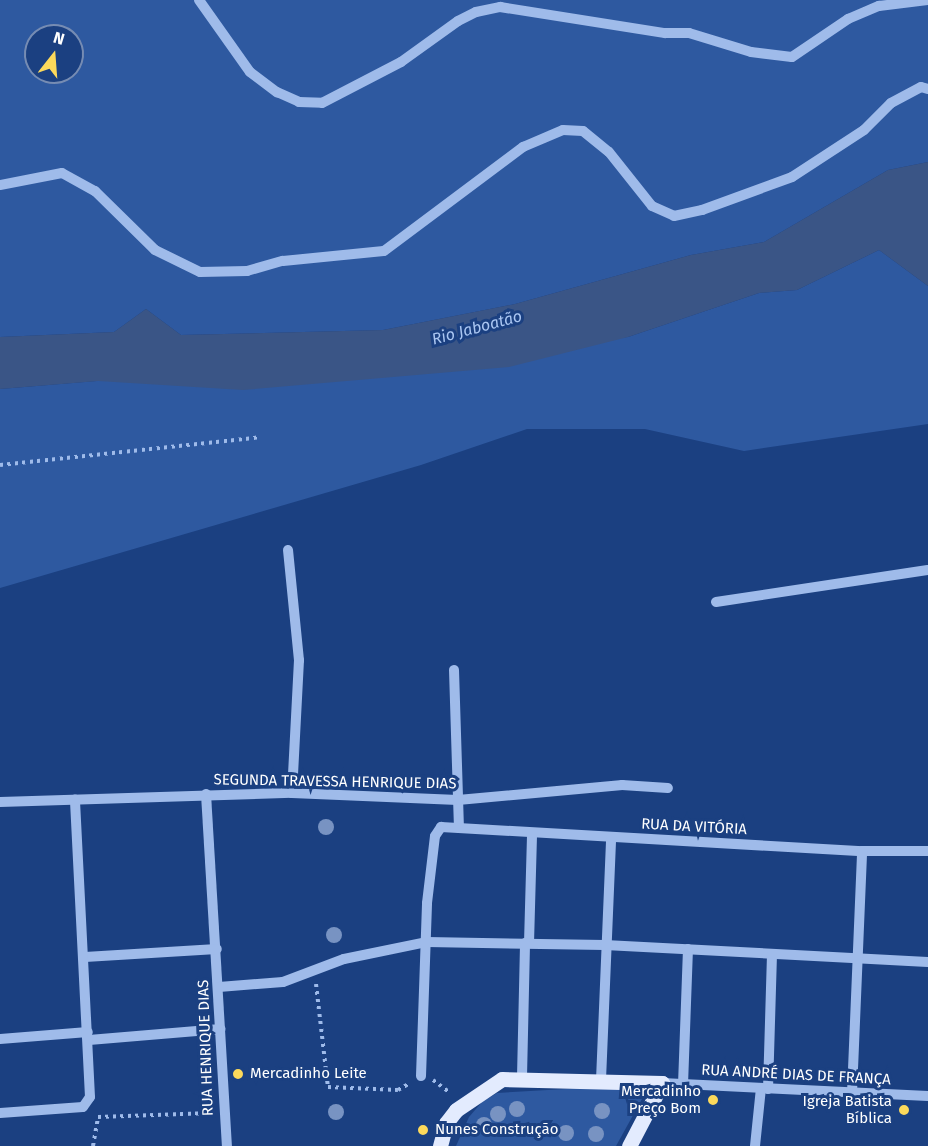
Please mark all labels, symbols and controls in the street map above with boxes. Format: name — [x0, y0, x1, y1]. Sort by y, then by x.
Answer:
north arrow — [24, 24, 84, 84]
text: N — [51, 28, 67, 49]
water label: Rio Jaboatão — [430, 307, 524, 349]
street label: SEGUNDA TRAVESSA HENRIQUE DIAS — [213, 771, 457, 793]
street label: RUA DA VITÓRIA — [641, 815, 747, 839]
street label: RUA HENRIQUE DIAS — [195, 980, 217, 1116]
street label: RUA ANDRÉ DIAS DE FRANÇA — [701, 1061, 891, 1089]
place label: Mercadinho Leite — [250, 1065, 367, 1083]
marker: Mercadinho Leite — [231, 1067, 245, 1081]
place label: Mercadinho Preço Bom — [621, 1082, 701, 1117]
place label: Igreja Batista Bíblica — [803, 1092, 892, 1127]
marker: Mercadinho Preço Bom — [706, 1093, 720, 1107]
marker: Igreja Batista Bíblica — [897, 1103, 911, 1117]
place label: Nunes Construção — [435, 1121, 558, 1139]
marker: Nunes Construção — [416, 1123, 430, 1137]

